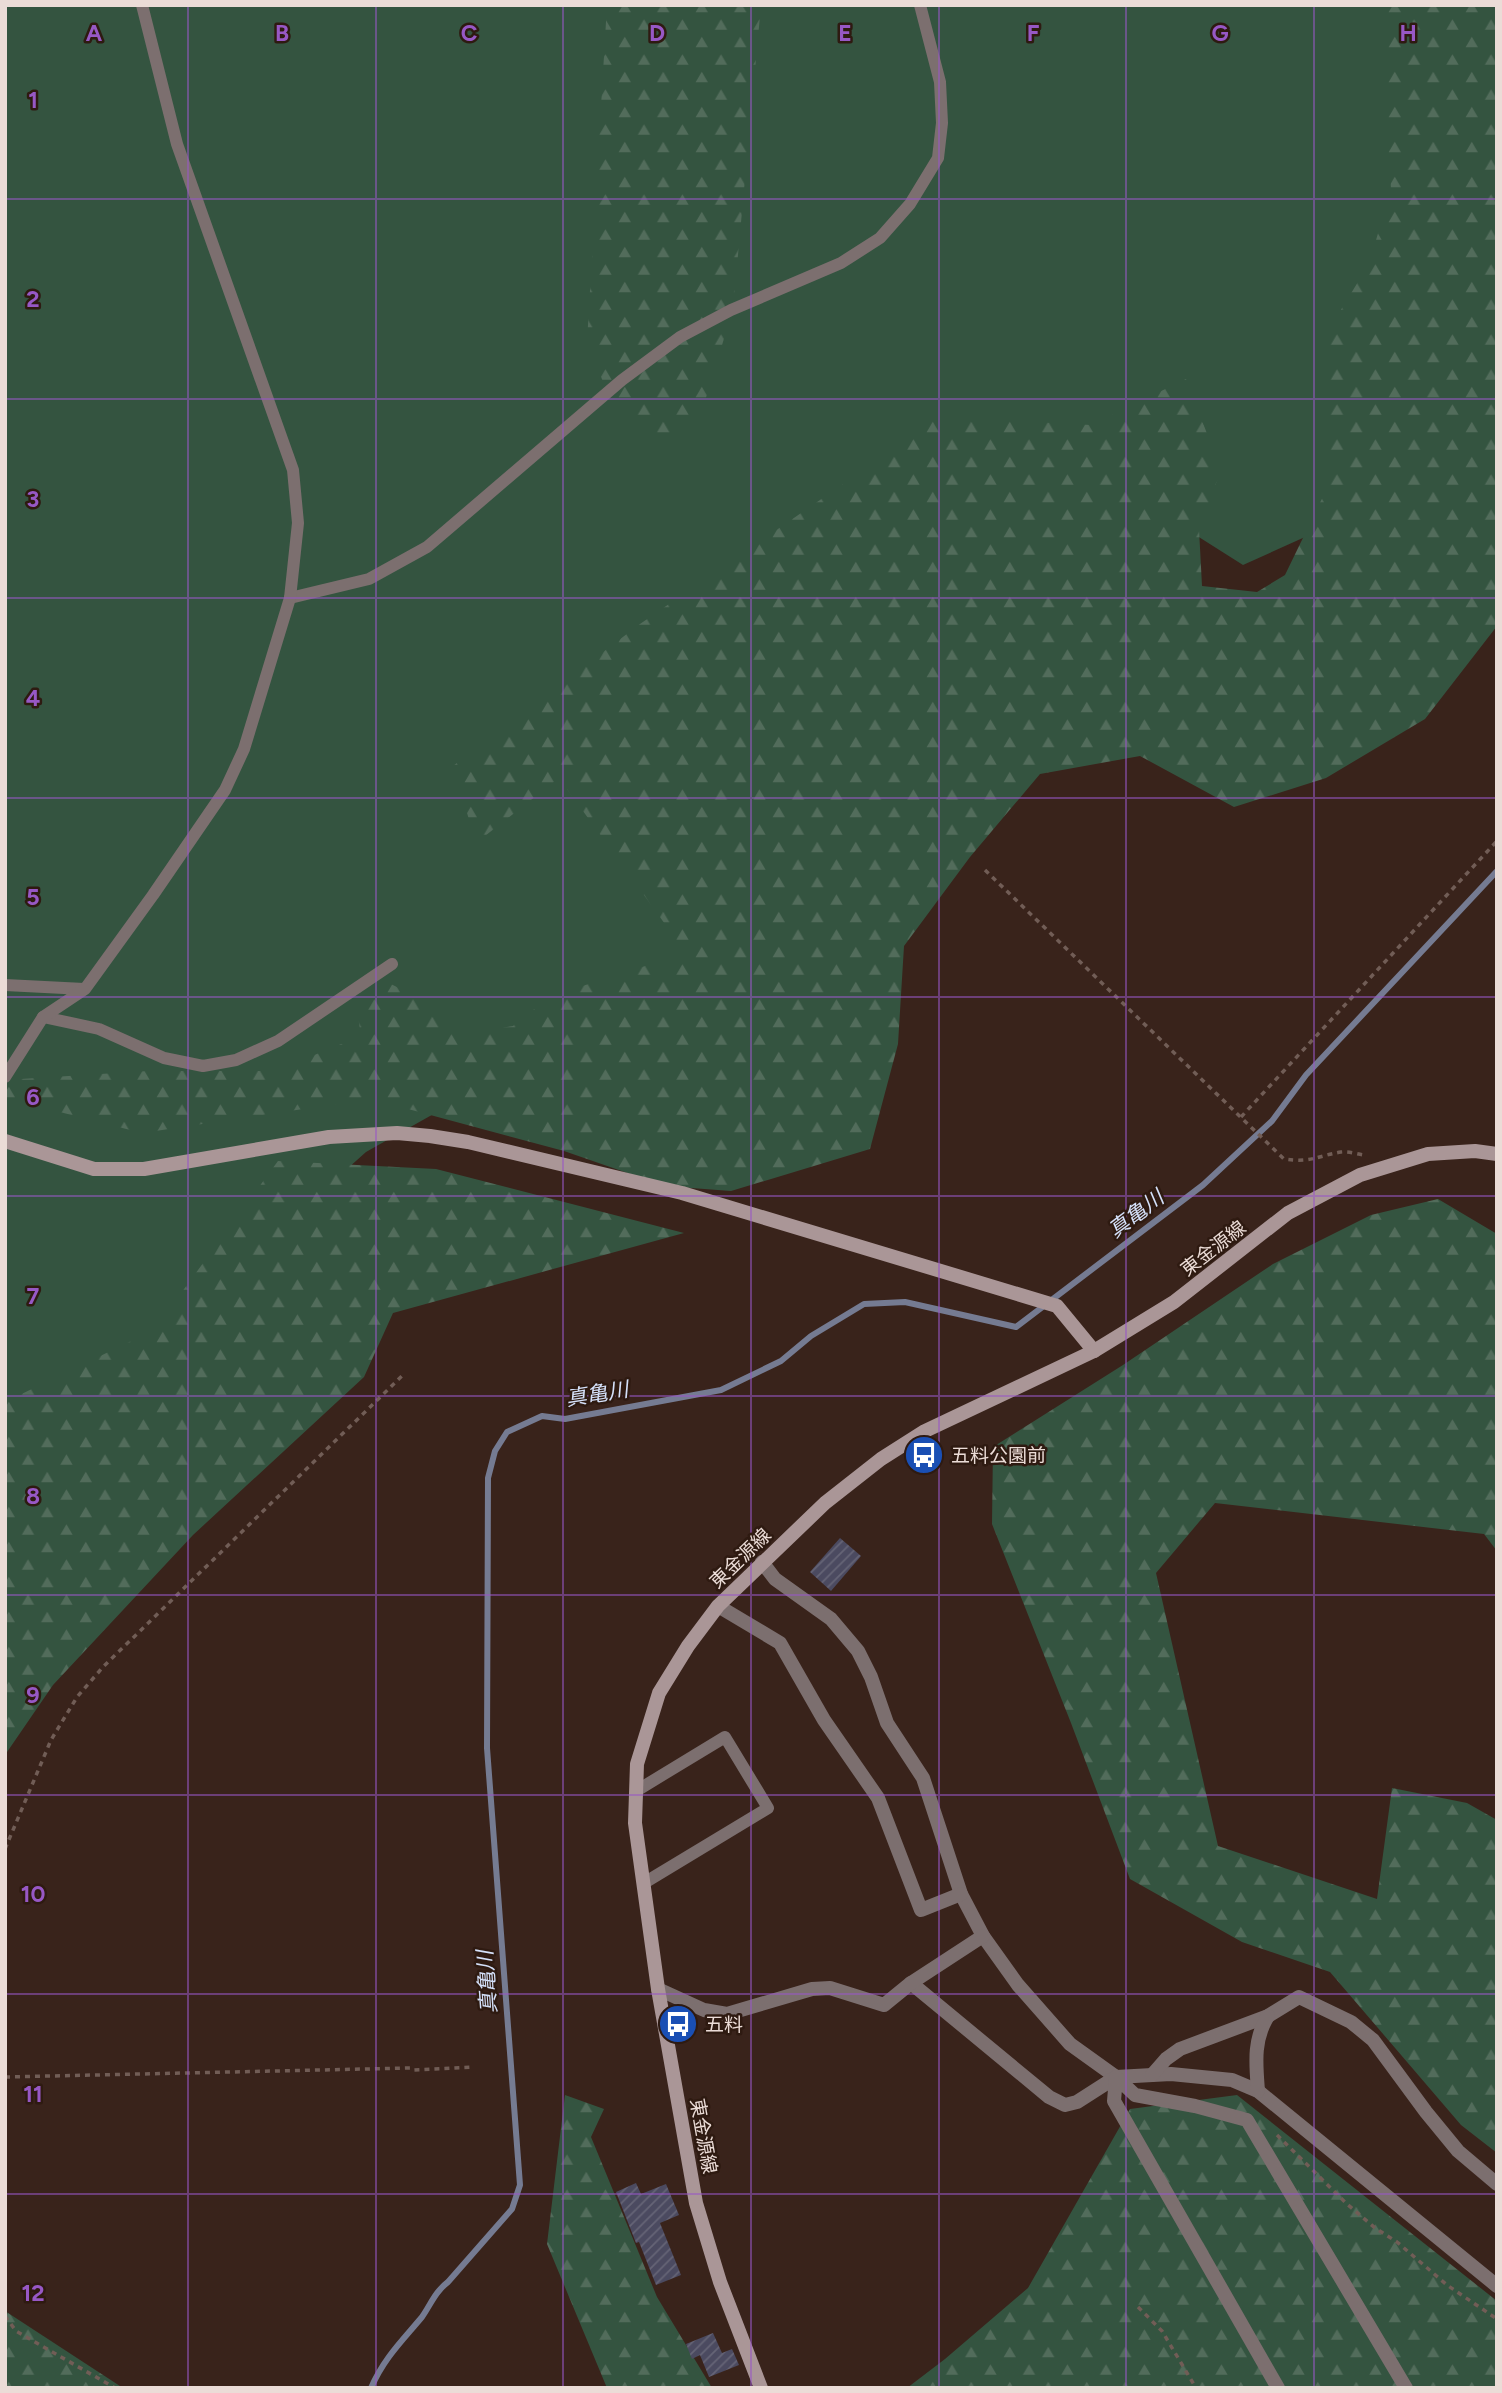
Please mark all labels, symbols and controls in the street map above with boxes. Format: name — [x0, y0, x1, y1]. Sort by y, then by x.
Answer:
text: A — [86, 19, 103, 47]
text: B — [275, 19, 289, 47]
text: C — [461, 19, 478, 47]
text: D — [649, 19, 665, 47]
text: E — [838, 19, 852, 47]
text: F — [1027, 19, 1040, 47]
text: G — [1211, 19, 1229, 47]
text: H — [1399, 19, 1417, 47]
text: 1 — [28, 86, 38, 114]
text: 2 — [26, 285, 40, 313]
text: 3 — [27, 485, 39, 513]
text: 4 — [26, 684, 40, 712]
text: 5 — [26, 883, 40, 911]
text: 6 — [26, 1083, 40, 1111]
water label: 真亀川 — [1103, 1183, 1170, 1243]
street label: 東金源線 — [1176, 1216, 1250, 1281]
text: 7 — [27, 1282, 40, 1310]
water label: 真亀川 — [564, 1376, 632, 1411]
bus stop icon: 五料公園前 — [903, 1434, 945, 1476]
place label: 五料公園前 — [951, 1444, 1046, 1467]
text: 8 — [26, 1482, 40, 1510]
street label: 東金源線 — [705, 1524, 776, 1593]
text: 9 — [26, 1681, 40, 1709]
text: 10 — [21, 1880, 45, 1908]
water label: 真亀川 — [472, 1948, 501, 2014]
bus stop icon: 五料 — [657, 2003, 699, 2045]
place label: 五料 — [705, 2013, 743, 2036]
text: 11 — [23, 2080, 43, 2108]
street label: 東金源線 — [686, 2097, 721, 2176]
text: 12 — [21, 2279, 45, 2307]

